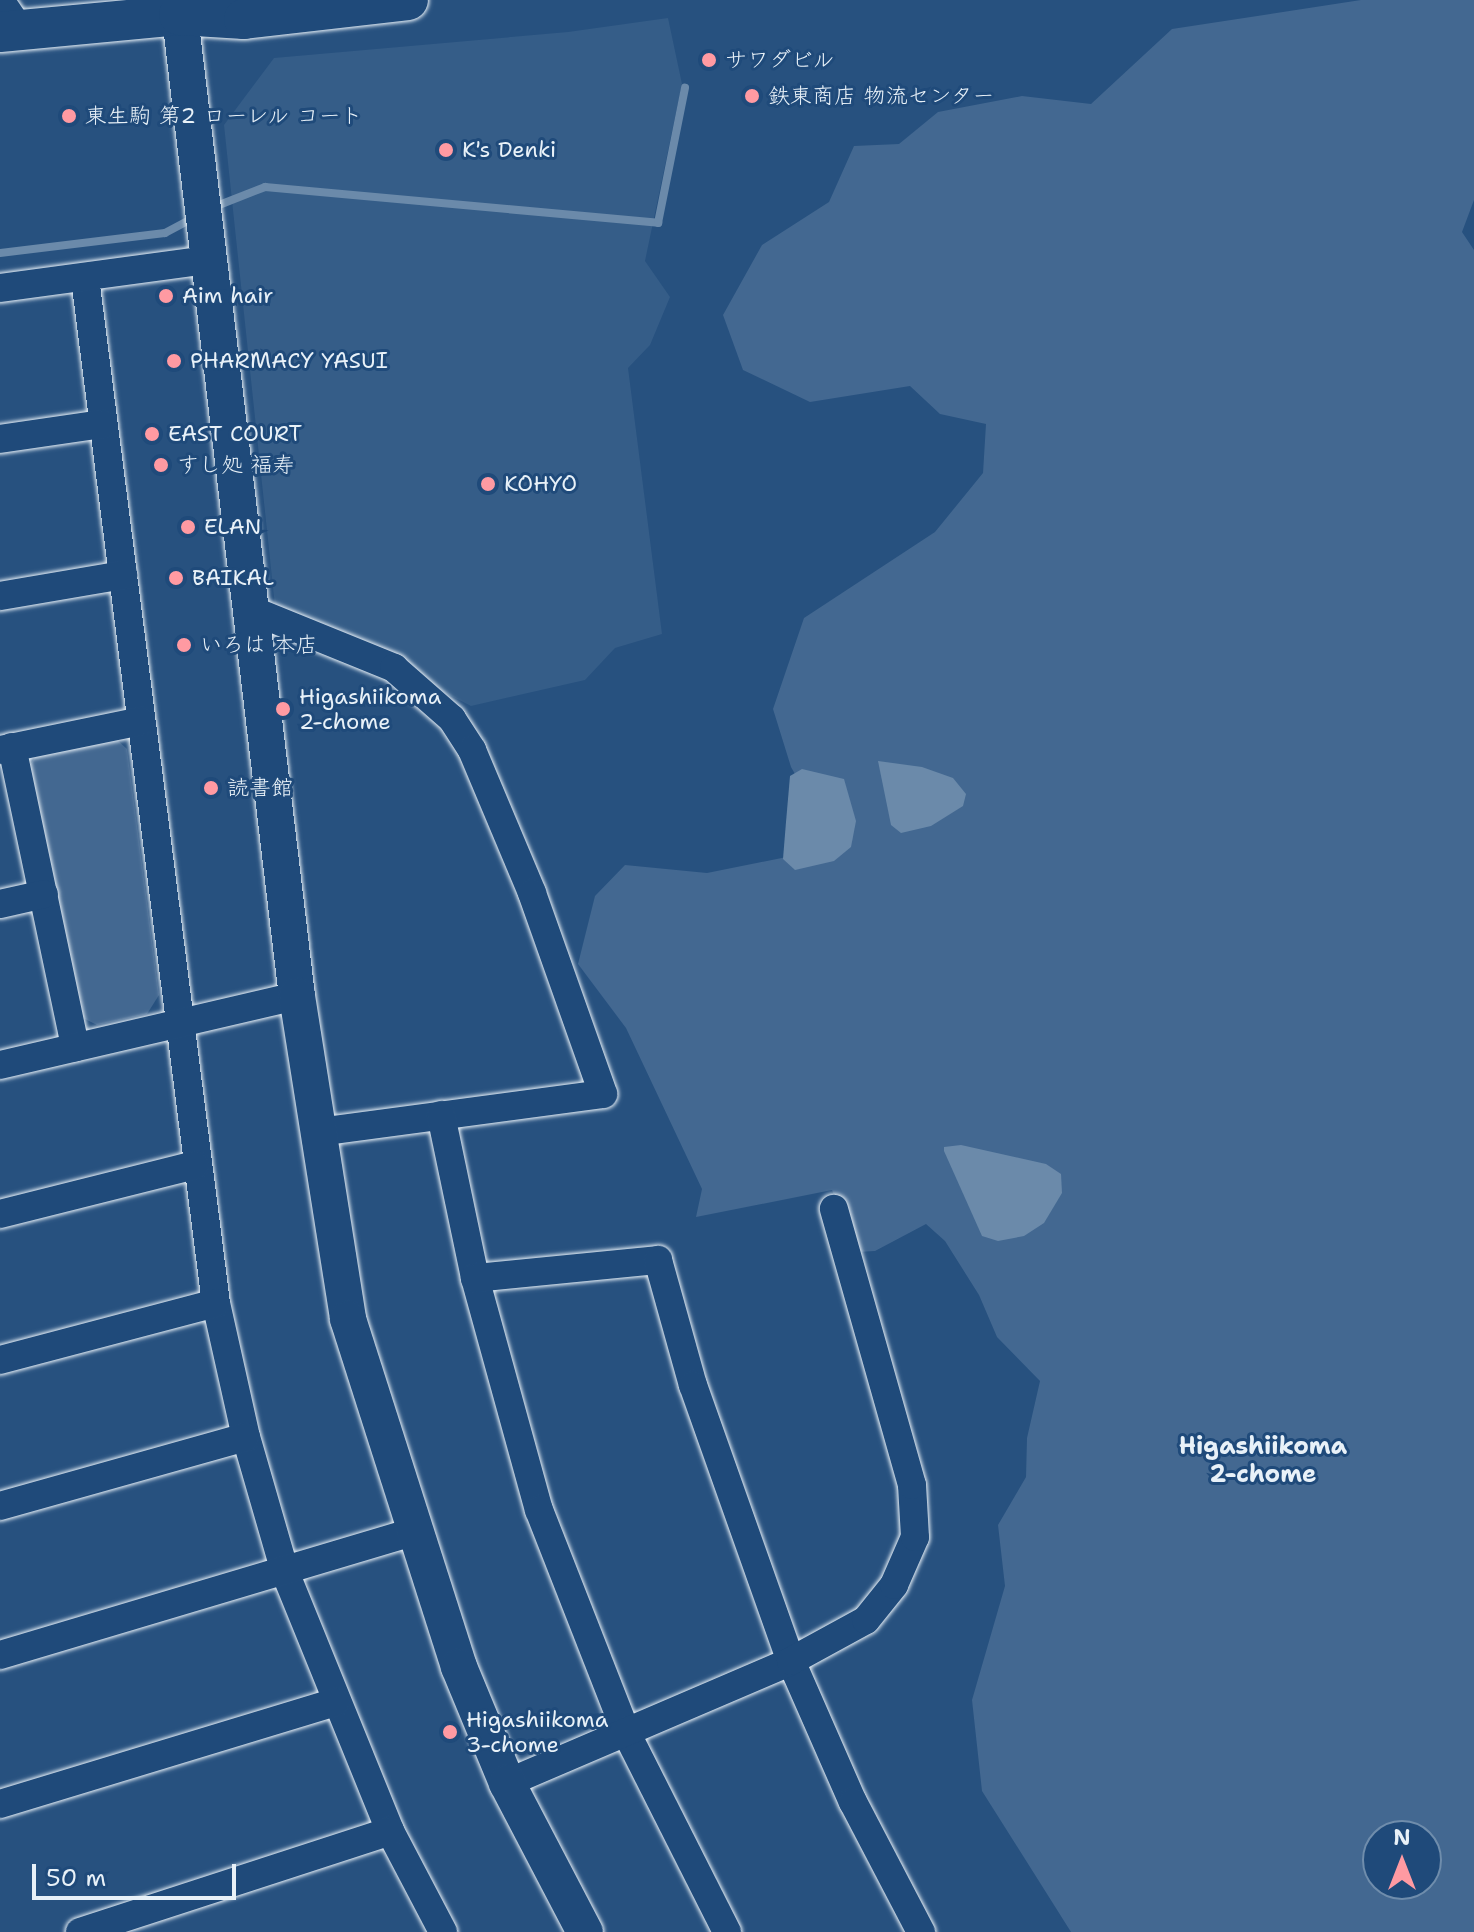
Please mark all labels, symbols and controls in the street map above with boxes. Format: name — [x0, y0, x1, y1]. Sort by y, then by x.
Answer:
place label: サワダビル — [725, 47, 835, 73]
marker: サワダビル — [700, 51, 718, 69]
place label: 鉄東商店 物流センター — [768, 83, 996, 109]
marker: 鉄東商店 物流センター — [743, 87, 761, 105]
place label: 東生駒 第2 ローレル コート — [85, 103, 365, 129]
marker: 東生駒 第2 ローレル コート — [60, 107, 78, 125]
place label: K's Denki — [462, 137, 556, 163]
marker: K's Denki — [437, 141, 455, 159]
place label: Aim hair — [182, 283, 273, 309]
marker: Aim hair — [157, 287, 175, 305]
place label: PHARMACY YASUI — [190, 348, 388, 374]
marker: PHARMACY YASUI — [165, 352, 183, 370]
place label: EAST COURT — [168, 421, 302, 447]
marker: EAST COURT — [143, 425, 161, 443]
place label: すし処 福寿 — [177, 452, 295, 478]
marker: すし処 福寿 — [152, 456, 170, 474]
place label: KOHYO — [504, 471, 577, 497]
marker: KOHYO — [479, 475, 497, 493]
place label: ELAN — [204, 514, 261, 540]
marker: ELAN — [179, 518, 197, 536]
place label: BAIKAL — [192, 565, 274, 591]
marker: BAIKAL — [167, 569, 185, 587]
place label: いろは 本店 — [200, 632, 318, 658]
marker: いろは 本店 — [175, 636, 193, 654]
place label: Higashiikoma 2-chome — [299, 683, 441, 734]
marker: Higashiikoma 2-chome — [274, 700, 292, 718]
place label: 読書館 — [227, 775, 293, 801]
marker: 読書館 — [202, 779, 220, 797]
district label: Higashiikoma 2-chome — [1179, 1433, 1347, 1489]
place label: Higashiikoma 3-chome — [466, 1706, 608, 1758]
marker: Higashiikoma 3-chome — [441, 1723, 459, 1741]
north arrow — [1362, 1820, 1442, 1900]
text: N — [1393, 1823, 1411, 1852]
scale bar — [36, 1848, 240, 1898]
text: 50 m — [46, 1862, 106, 1894]

